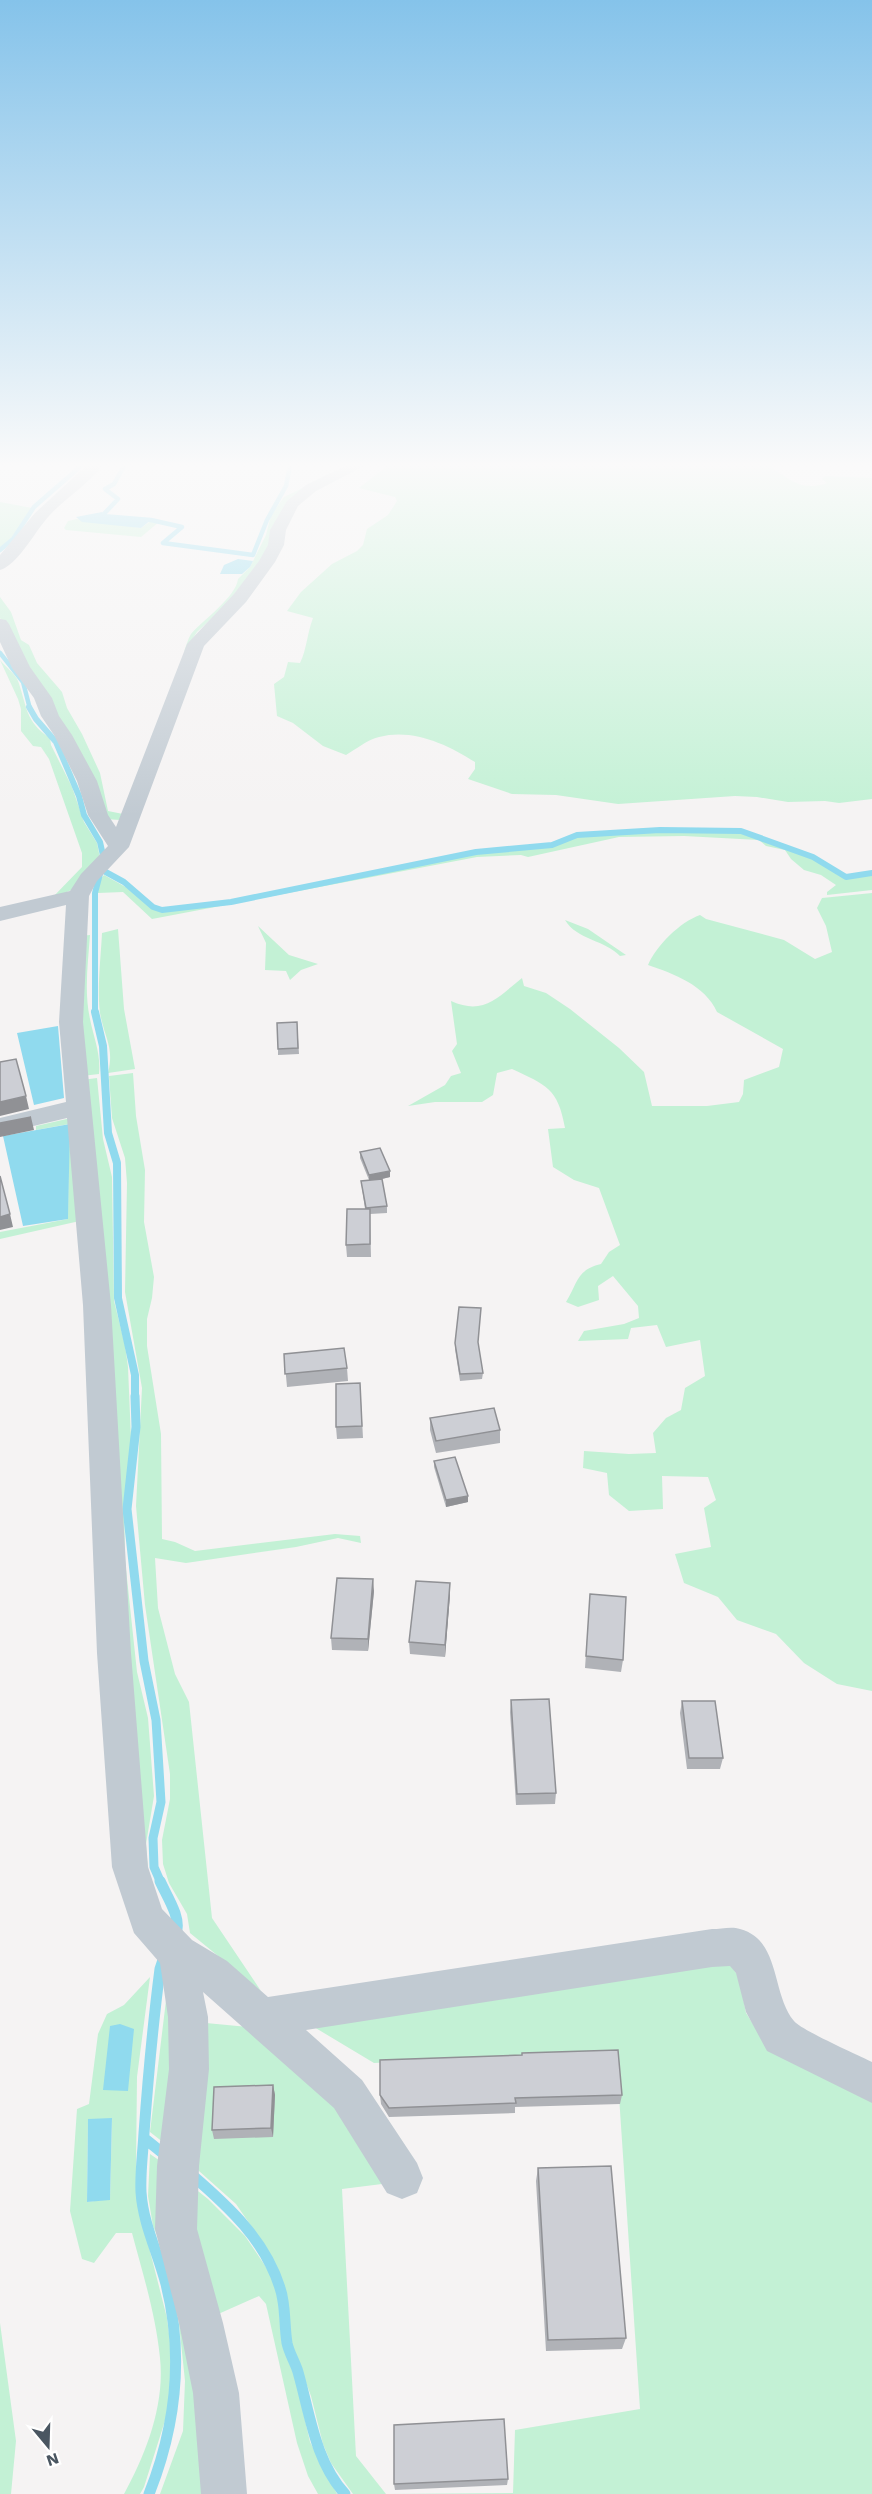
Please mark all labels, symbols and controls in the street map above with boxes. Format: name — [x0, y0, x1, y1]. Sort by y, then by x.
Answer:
north arrow — [18, 2416, 78, 2476]
text: N — [44, 2449, 61, 2471]

